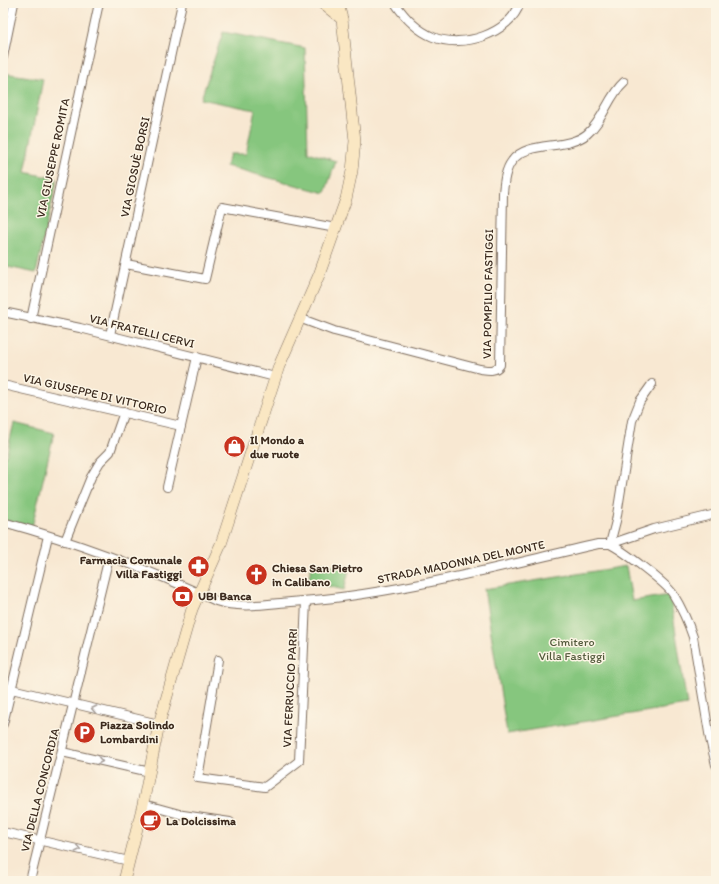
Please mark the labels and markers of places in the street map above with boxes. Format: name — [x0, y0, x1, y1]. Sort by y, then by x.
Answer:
place label: Il Mondo a due ruote — [250, 433, 305, 461]
shop icon: Il Mondo a due ruote — [222, 434, 248, 460]
place label: Farmacia Comunale Villa Fastiggi — [80, 553, 182, 582]
pharmacy icon: Farmacia Comunale Villa Fastiggi — [185, 554, 211, 580]
place label: Chiesa San Pietro in Calibano — [272, 561, 363, 589]
church icon: Chiesa San Pietro in Calibano — [243, 562, 269, 588]
bank icon: UBI Banca — [169, 583, 195, 609]
place label: UBI Banca — [198, 589, 252, 603]
place label: Piazza Solindo Lombardini — [100, 718, 174, 746]
parking icon: Piazza Solindo Lombardini — [71, 719, 97, 745]
cafe icon: La Dolcissima — [137, 808, 163, 834]
place label: La Dolcissima — [166, 814, 236, 828]

